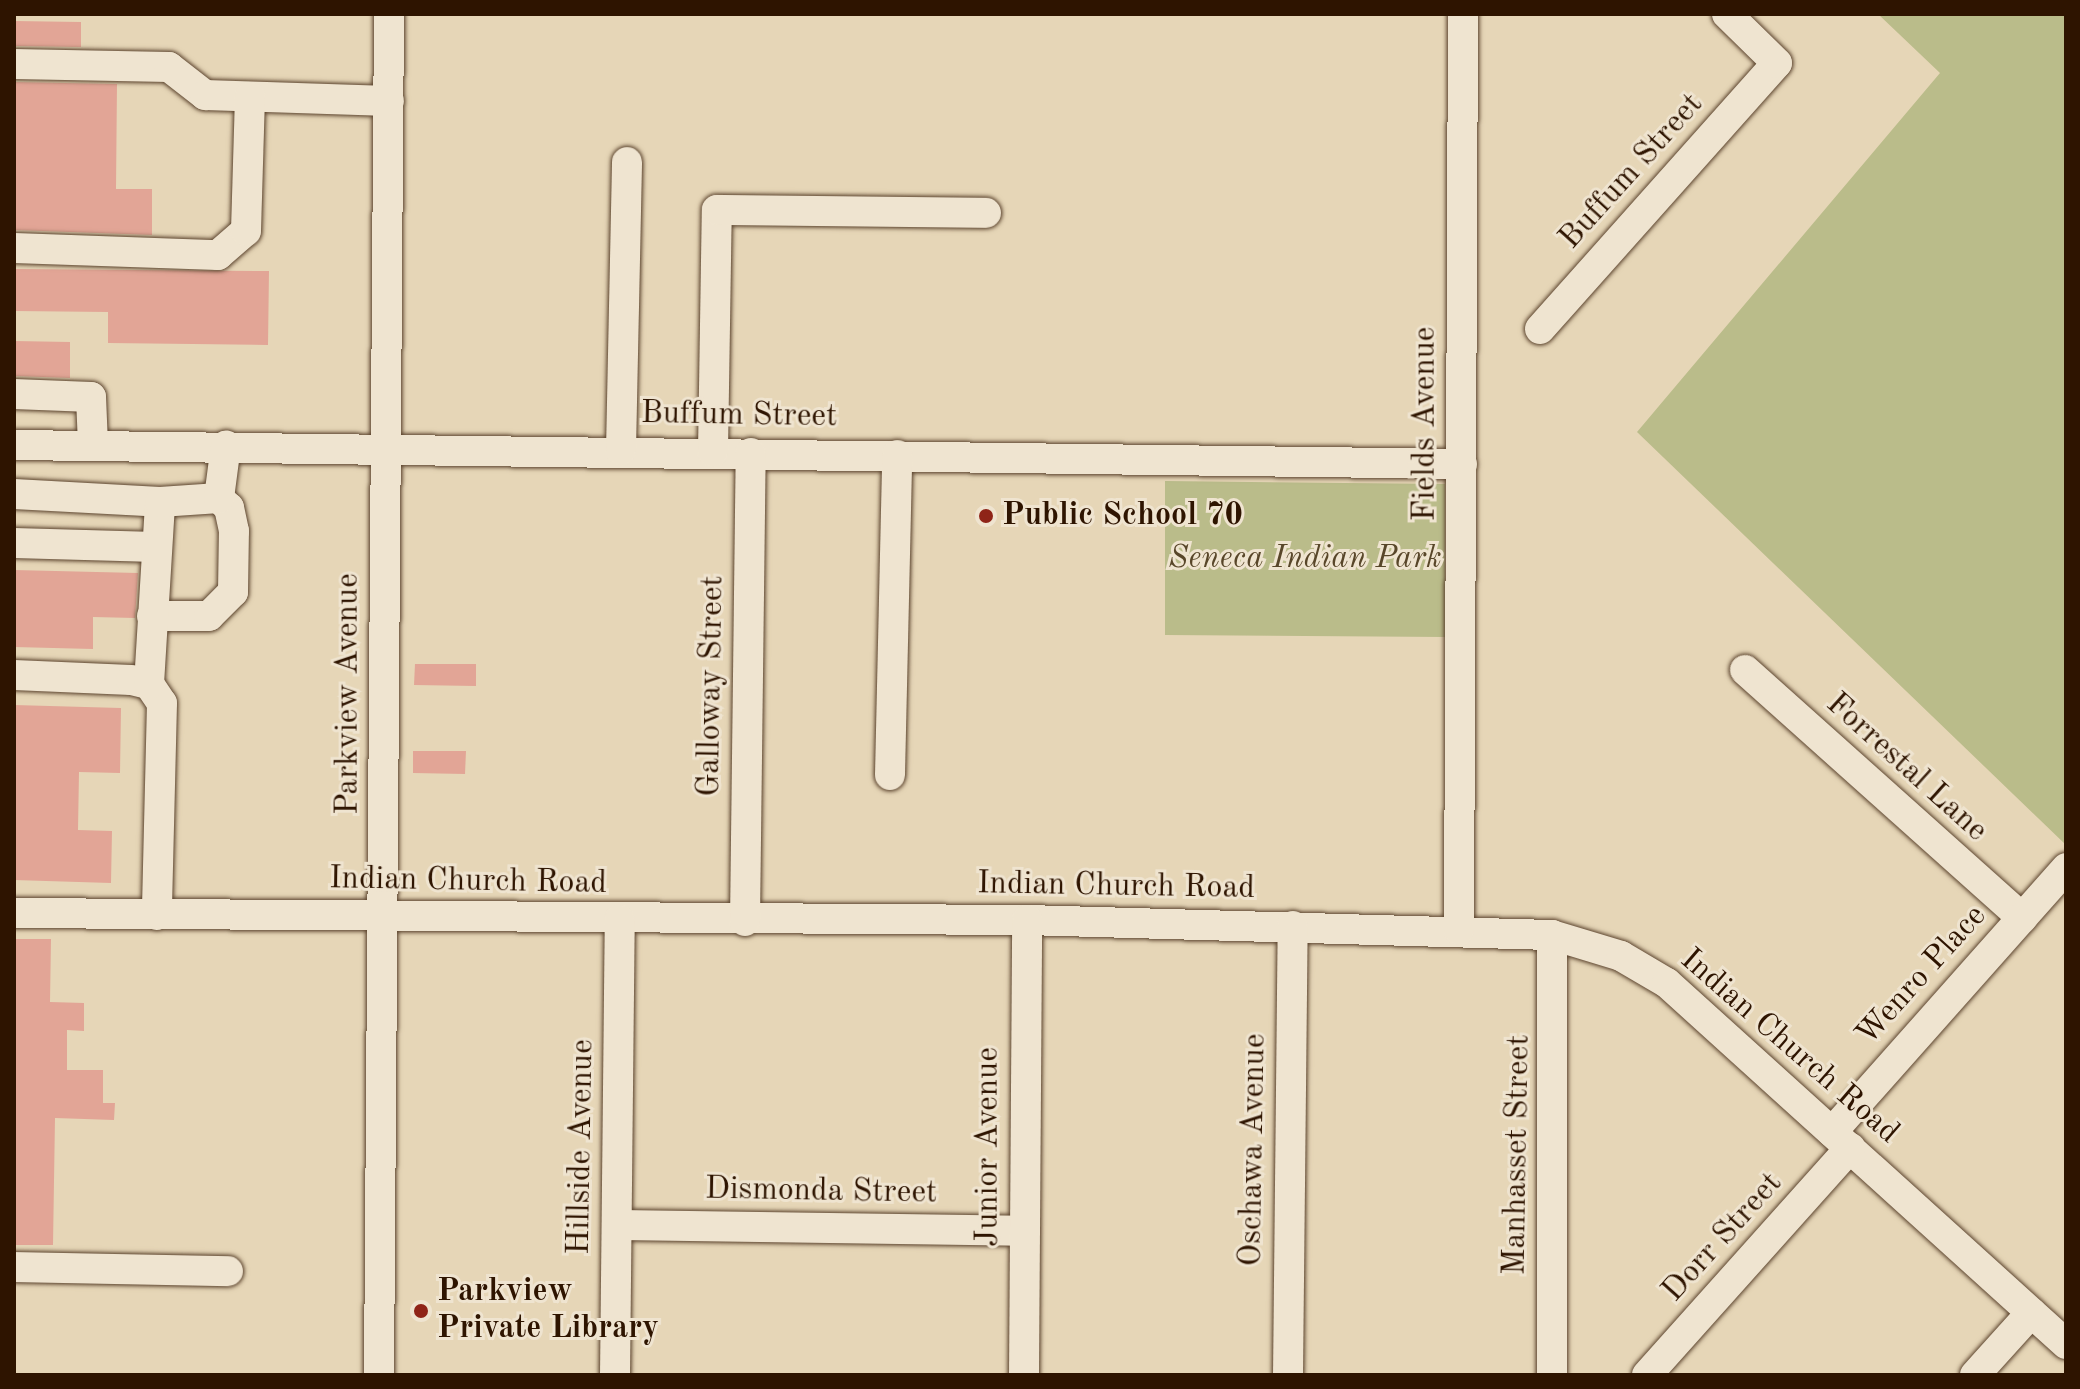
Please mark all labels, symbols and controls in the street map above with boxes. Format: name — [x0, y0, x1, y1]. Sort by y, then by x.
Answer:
street label: Buffum Street — [1552, 86, 1712, 258]
street label: Fields Avenue — [1407, 327, 1445, 521]
street label: Buffum Street — [640, 395, 838, 437]
place label: Public School 70 — [1002, 497, 1243, 535]
marker: Public School 70 — [977, 507, 995, 525]
park label: Seneca Indian Park — [1168, 540, 1442, 578]
street label: Parkview Avenue — [330, 573, 368, 815]
street label: Galloway Street — [691, 575, 733, 797]
street label: Forrestal Lane — [1817, 686, 1995, 850]
street label: Indian Church Road — [329, 860, 607, 904]
street label: Indian Church Road — [977, 865, 1255, 909]
street label: Wenro Place — [1849, 898, 1995, 1054]
street label: Indian Church Road — [1672, 941, 1906, 1153]
street label: Oschawa Avenue — [1233, 1033, 1275, 1267]
street label: Manhasset Street — [1497, 1034, 1539, 1276]
street label: Hillside Avenue — [561, 1039, 603, 1255]
street label: Junior Avenue — [970, 1047, 1008, 1247]
street label: Dorr Street — [1655, 1165, 1791, 1311]
street label: Dismonda Street — [705, 1171, 937, 1213]
place label: Parkview Private Library — [437, 1274, 659, 1349]
marker: Parkview Private Library — [412, 1302, 430, 1320]

